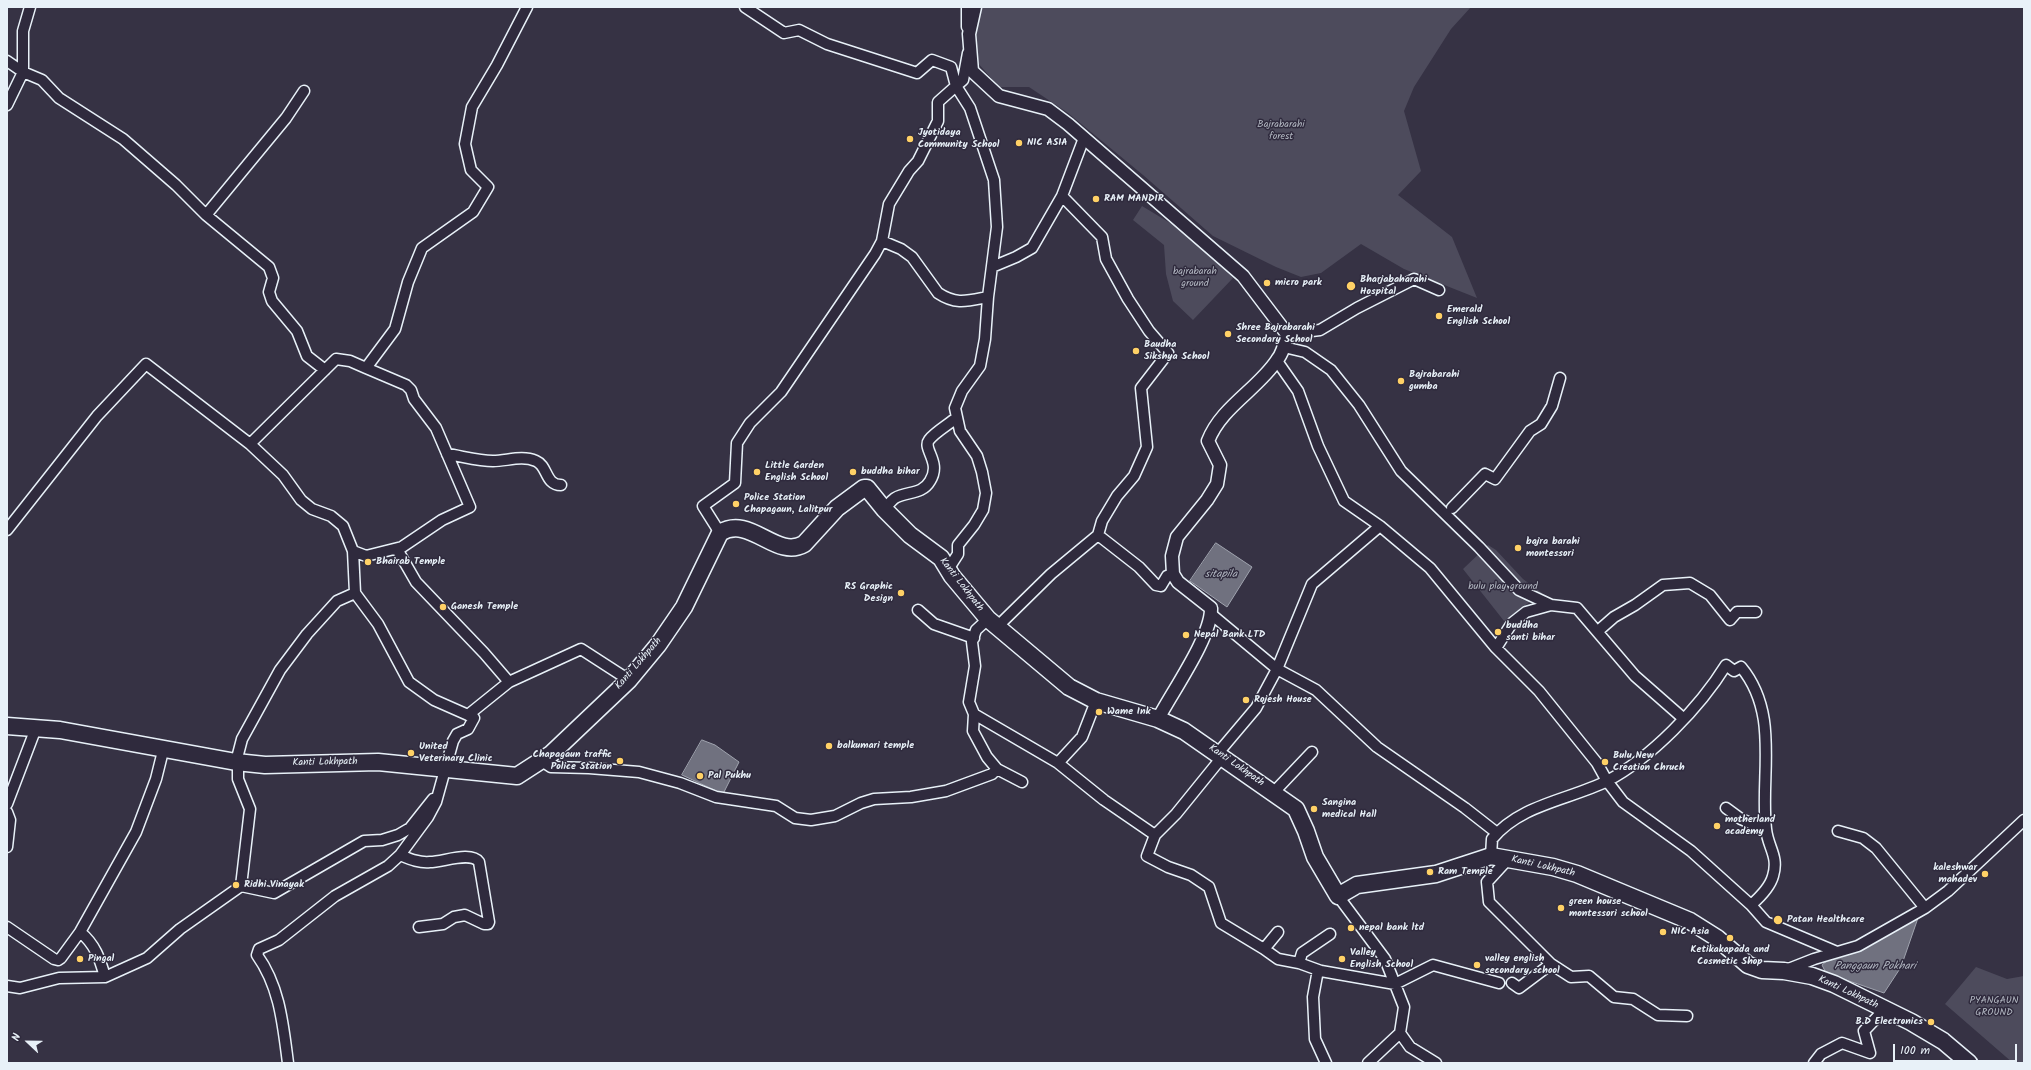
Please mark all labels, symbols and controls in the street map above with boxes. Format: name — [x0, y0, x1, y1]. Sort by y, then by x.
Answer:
park label: Bajrabarahi forest — [1257, 119, 1305, 142]
place label: Jyotidaya Community School — [918, 127, 999, 150]
marker: Jyotidaya Community School — [905, 134, 915, 144]
place label: NIC ASIA — [1027, 137, 1068, 149]
marker: NIC ASIA — [1014, 138, 1024, 148]
place label: RAM MANDIR — [1104, 193, 1164, 205]
marker: RAM MANDIR — [1091, 194, 1101, 204]
park label: bajrabarah ground — [1173, 266, 1217, 290]
place label: Bharjabaharahi Hospital — [1360, 274, 1427, 298]
place label: micro park — [1275, 277, 1322, 289]
marker: micro park — [1262, 278, 1272, 288]
marker: Bharjabaharahi Hospital — [1345, 280, 1357, 292]
place label: Emerald English School — [1447, 304, 1510, 328]
marker: Emerald English School — [1434, 311, 1444, 321]
place label: Shree Bajrabarahi Secondary School — [1236, 322, 1315, 346]
marker: Shree Bajrabarahi Secondary School — [1223, 329, 1233, 339]
place label: Baudha Sikshya School — [1144, 339, 1209, 362]
marker: Baudha Sikshya School — [1131, 346, 1141, 356]
place label: Bajrabarahi gumba — [1409, 369, 1459, 392]
marker: Bajrabarahi gumba — [1396, 376, 1406, 386]
place label: Little Garden English School — [765, 460, 828, 484]
place label: buddha bihar — [861, 466, 920, 478]
marker: Little Garden English School — [752, 467, 762, 477]
marker: buddha bihar — [848, 467, 858, 477]
place label: Police Station Chapagaun, Lalitpur — [744, 492, 832, 516]
marker: Police Station Chapagaun, Lalitpur — [731, 499, 741, 509]
place label: bajra barahi montessori — [1526, 536, 1580, 560]
marker: bajra barahi montessori — [1513, 543, 1523, 553]
place label: Bhairab Temple — [376, 556, 445, 568]
street label: Kanti Lokhpath — [936, 556, 986, 614]
marker: Bhairab Temple — [363, 557, 373, 567]
water label: sitapila — [1205, 568, 1237, 582]
place label: RS Graphic Design — [844, 581, 893, 604]
park label: bulu play ground — [1468, 581, 1538, 593]
marker: RS Graphic Design — [896, 588, 906, 598]
place label: Ganesh Temple — [451, 601, 518, 613]
marker: Ganesh Temple — [438, 602, 448, 612]
place label: buddha santi bihar — [1506, 620, 1555, 644]
marker: buddha santi bihar — [1493, 627, 1503, 637]
place label: Nepal Bank LTD — [1194, 629, 1265, 641]
marker: Nepal Bank LTD — [1181, 630, 1191, 640]
street label: Kanti Lokhpath — [613, 636, 665, 692]
place label: Rojesh House — [1254, 694, 1312, 706]
marker: Rojesh House — [1241, 695, 1251, 705]
place label: Wame Ink — [1107, 706, 1150, 718]
marker: Wame Ink — [1094, 707, 1104, 717]
place label: balkumari temple — [837, 740, 914, 752]
place label: United Veterinary Clinic — [419, 741, 493, 764]
marker: balkumari temple — [824, 741, 834, 751]
street label: Kanti Lokhpath — [1206, 742, 1266, 790]
marker: United Veterinary Clinic — [406, 748, 416, 758]
place label: Chapagaun traffic Police Station — [533, 749, 612, 772]
place label: Bulu New Creation Chruch — [1613, 750, 1685, 774]
street label: Kanti Lokhpath — [292, 756, 358, 770]
marker: Chapagaun traffic Police Station — [615, 756, 625, 766]
marker: Bulu New Creation Chruch — [1600, 757, 1610, 767]
place label: Pal Pukhu — [708, 770, 751, 782]
marker: Pal Pukhu — [695, 771, 705, 781]
place label: Sangina medical Hall — [1322, 797, 1376, 820]
marker: Sangina medical Hall — [1309, 804, 1319, 814]
place label: motherland academy — [1725, 814, 1775, 838]
marker: motherland academy — [1712, 821, 1722, 831]
street label: Kanti Lokhpath — [1510, 854, 1576, 880]
place label: kaleshwar mahadev — [1933, 862, 1977, 886]
place label: Ram Temple — [1438, 866, 1493, 878]
marker: Ram Temple — [1425, 867, 1435, 877]
marker: kaleshwar mahadev — [1980, 869, 1990, 879]
place label: Ridhi Vinayak — [244, 879, 304, 891]
marker: Ridhi Vinayak — [231, 880, 241, 890]
place label: green house montessori school — [1569, 896, 1648, 920]
marker: green house montessori school — [1556, 903, 1566, 913]
marker: Patan Healthcare — [1772, 914, 1784, 926]
place label: Patan Healthcare — [1787, 914, 1864, 926]
place label: nepal bank ltd — [1359, 922, 1424, 934]
marker: nepal bank ltd — [1346, 923, 1356, 933]
place label: NIC Asia — [1671, 926, 1709, 938]
marker: NIC Asia — [1658, 927, 1668, 937]
marker: Ketikakapada and Cosmetic Shop — [1725, 933, 1735, 943]
place label: Ketikakapada and Cosmetic Shop — [1691, 944, 1769, 968]
place label: Valley English School — [1350, 947, 1413, 970]
place label: Pingal — [88, 953, 114, 965]
place label: valley english secondary school — [1485, 953, 1560, 976]
marker: Pingal — [75, 954, 85, 964]
marker: Valley English School — [1337, 954, 1347, 964]
marker: valley english secondary school — [1472, 960, 1482, 970]
water label: Panggaun Pokhari — [1834, 960, 1916, 974]
street label: Kanti Lokhpath — [1816, 974, 1880, 1012]
park label: PYANGAUN GROUND — [1970, 995, 2018, 1018]
place label: B.D Electronics — [1856, 1016, 1923, 1028]
marker: B.D Electronics — [1926, 1017, 1936, 1027]
north arrow — [8, 1022, 48, 1062]
text: N — [7, 1031, 27, 1044]
scale bar — [1895, 1036, 2019, 1062]
text: 100 m — [1900, 1041, 1930, 1060]

